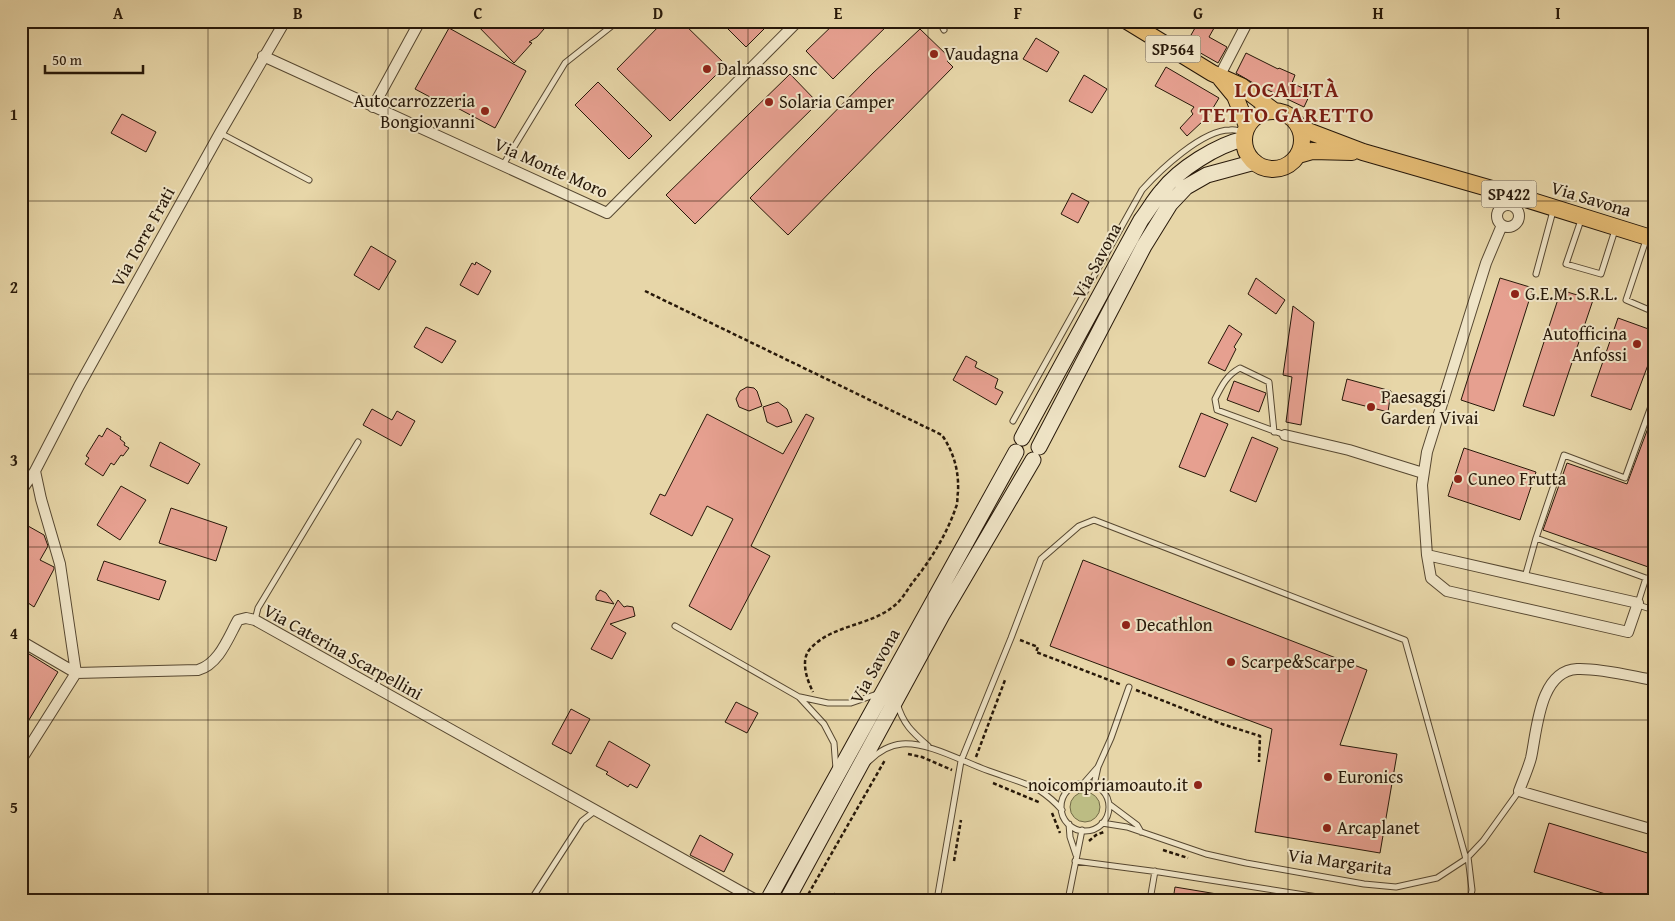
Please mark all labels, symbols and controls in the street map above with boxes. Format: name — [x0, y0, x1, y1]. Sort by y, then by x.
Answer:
text: A — [113, 1, 124, 25]
text: B — [293, 1, 303, 25]
text: C — [473, 1, 483, 25]
text: D — [653, 1, 663, 25]
text: E — [834, 1, 843, 25]
text: F — [1014, 1, 1022, 25]
text: G — [1193, 1, 1203, 25]
text: H — [1372, 1, 1384, 25]
text: I — [1555, 1, 1561, 25]
road number: SP564 — [1146, 36, 1200, 62]
place label: Vaudagna — [944, 40, 1019, 67]
scale bar — [45, 42, 142, 74]
marker: Vaudagna — [928, 48, 940, 60]
text: 50 m — [52, 49, 83, 70]
place label: Dalmasso snc — [717, 55, 817, 82]
marker: Dalmasso snc — [701, 63, 713, 75]
district label: LOCALITÀ TETTO GARETTO — [1199, 73, 1375, 130]
place label: Autocarrozzeria Bongiovanni — [353, 87, 475, 135]
place label: Solaria Camper — [779, 88, 895, 115]
marker: Solaria Camper — [763, 96, 775, 108]
text: 1 — [10, 102, 18, 126]
marker: Autocarrozzeria Bongiovanni — [479, 105, 491, 117]
street label: Via Monte Moro — [490, 130, 613, 205]
street label: Via Savona — [1548, 174, 1635, 224]
road number: SP422 — [1482, 180, 1536, 208]
street label: Via Torre Frati — [104, 182, 181, 292]
street label: Via Savona — [1065, 217, 1128, 304]
text: 2 — [10, 275, 18, 299]
place label: G.E.M. S.R.L. — [1525, 280, 1618, 307]
marker: G.E.M. S.R.L. — [1509, 288, 1521, 300]
place label: Autofficina Anfossi — [1543, 320, 1627, 368]
marker: Autofficina Anfossi — [1631, 338, 1643, 350]
place label: Paesaggi Garden Vivai — [1381, 383, 1479, 431]
marker: Paesaggi Garden Vivai — [1365, 401, 1377, 413]
text: 3 — [10, 448, 18, 472]
place label: Cuneo Frutta — [1468, 465, 1567, 492]
marker: Cuneo Frutta — [1452, 473, 1464, 485]
street label: Via Caterina Scarpellini — [259, 596, 428, 707]
place label: Decathlon — [1136, 611, 1213, 638]
marker: Decathlon — [1120, 619, 1132, 631]
text: 4 — [10, 621, 18, 645]
street label: Via Savona — [843, 623, 907, 708]
place label: Scarpe&Scarpe — [1241, 648, 1355, 675]
marker: Scarpe&Scarpe — [1225, 656, 1237, 668]
place label: Euronics — [1338, 763, 1403, 790]
place label: noicompriamoauto.it — [1028, 771, 1189, 798]
marker: Euronics — [1322, 771, 1334, 783]
marker: noicompriamoauto.it — [1192, 779, 1204, 791]
text: 5 — [10, 795, 18, 819]
place label: Arcaplanet — [1337, 814, 1420, 841]
marker: Arcaplanet — [1321, 822, 1333, 834]
street label: Via Margarita — [1286, 841, 1394, 882]

